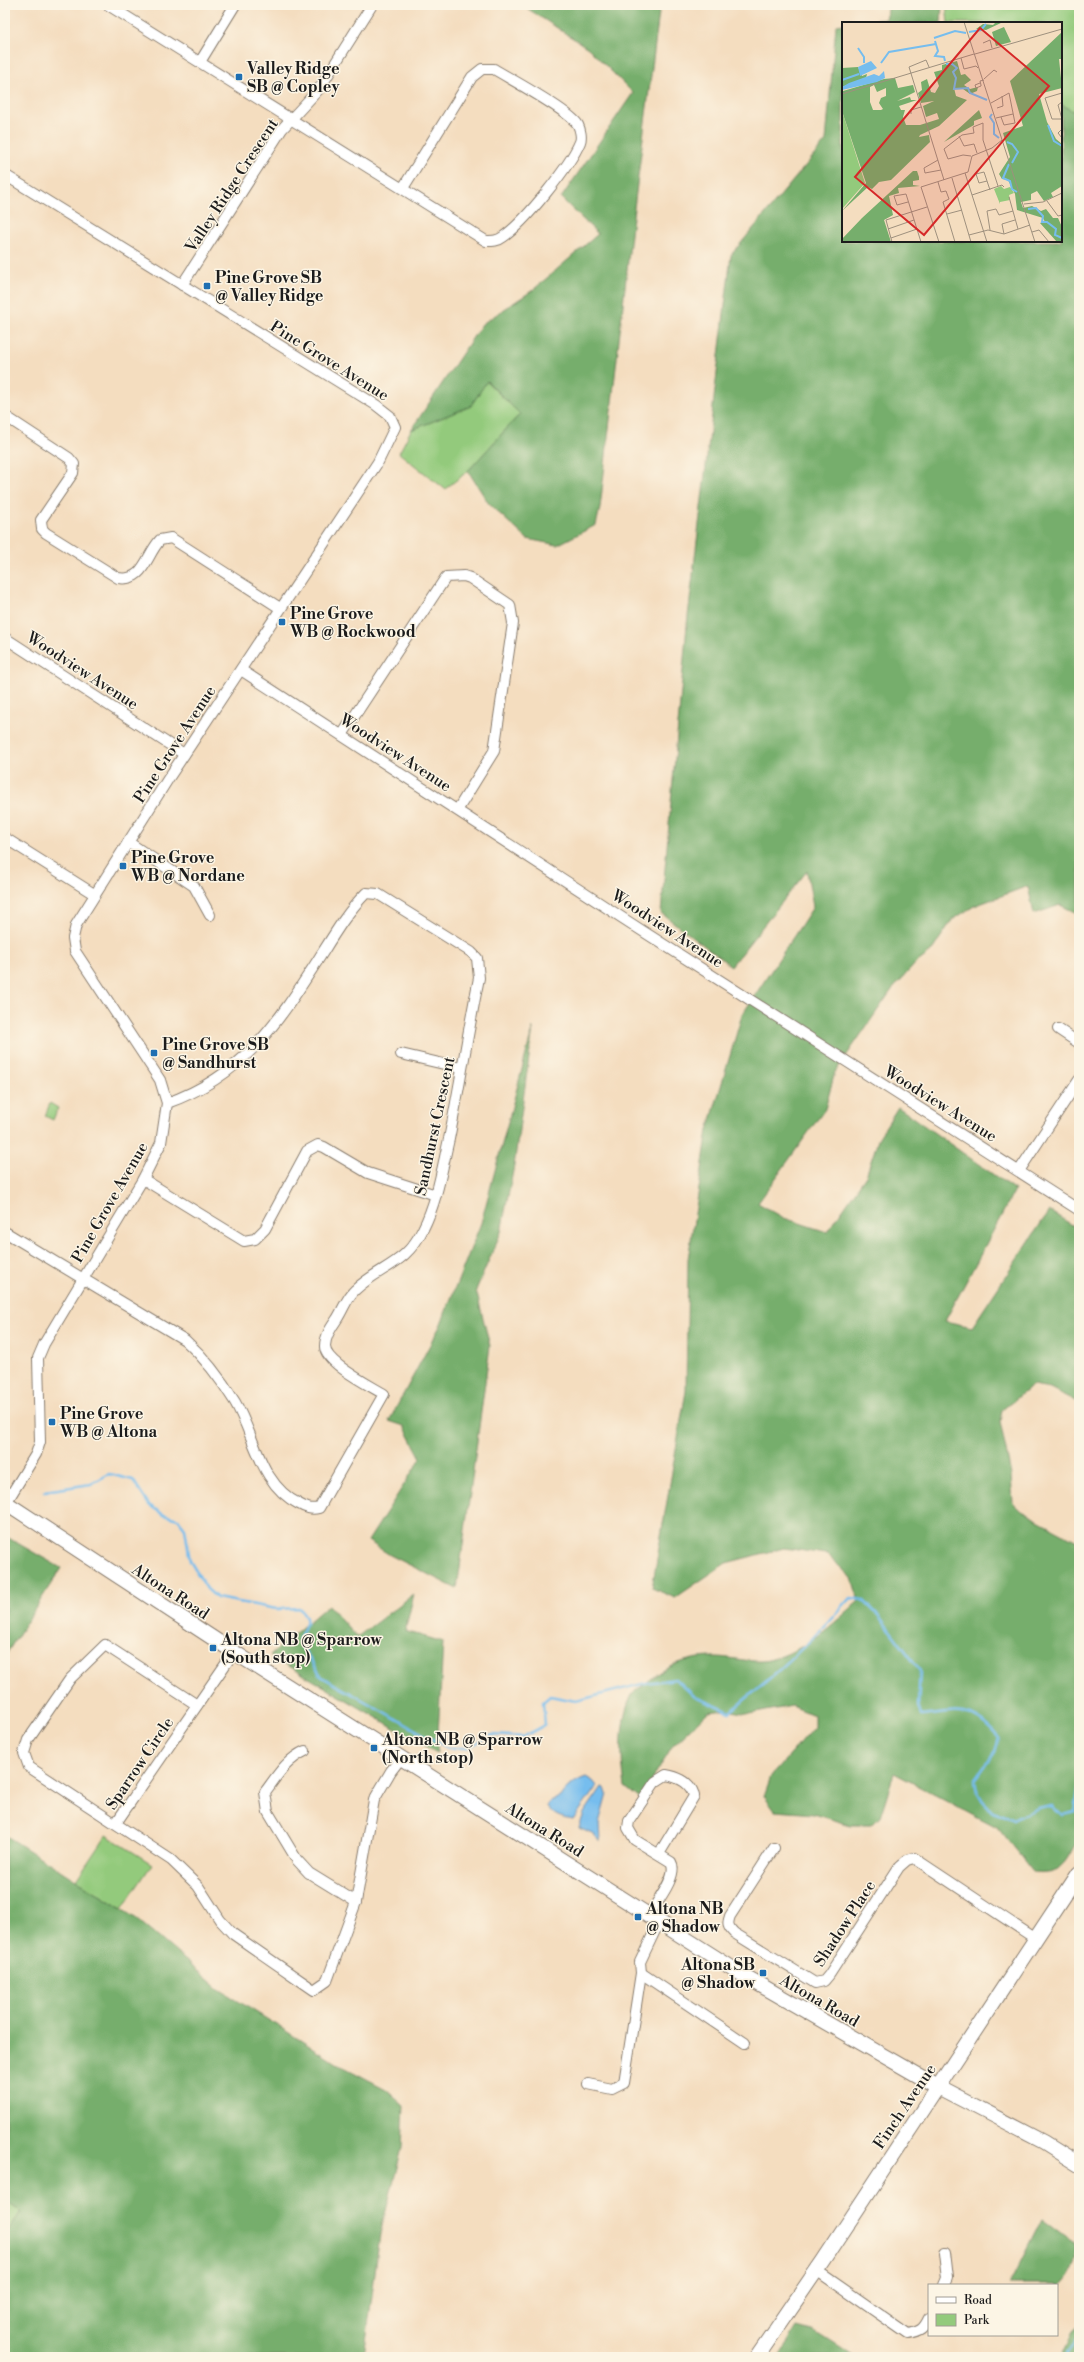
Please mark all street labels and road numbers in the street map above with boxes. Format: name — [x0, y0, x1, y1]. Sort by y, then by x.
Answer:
street label: Valley Ridge Crescent — [180, 114, 283, 257]
street label: Pine Grove Avenue — [266, 316, 393, 405]
street label: Woodview Avenue — [22, 627, 142, 714]
street label: Pine Grove Avenue — [129, 682, 220, 807]
street label: Woodview Avenue — [335, 709, 455, 796]
street label: Woodview Avenue — [607, 885, 727, 972]
street label: Sandhurst Crescent — [410, 1054, 460, 1198]
street label: Woodview Avenue — [880, 1061, 1000, 1147]
street label: Pine Grove Avenue — [67, 1139, 153, 1266]
street label: Altona Road — [127, 1559, 213, 1624]
street label: Sparrow Circle — [102, 1714, 178, 1814]
street label: Altona Road — [501, 1797, 587, 1862]
street label: Shadow Place — [810, 1877, 880, 1970]
street label: Altona Road — [775, 1970, 863, 2032]
street label: Finch Avenue — [869, 2060, 941, 2153]

